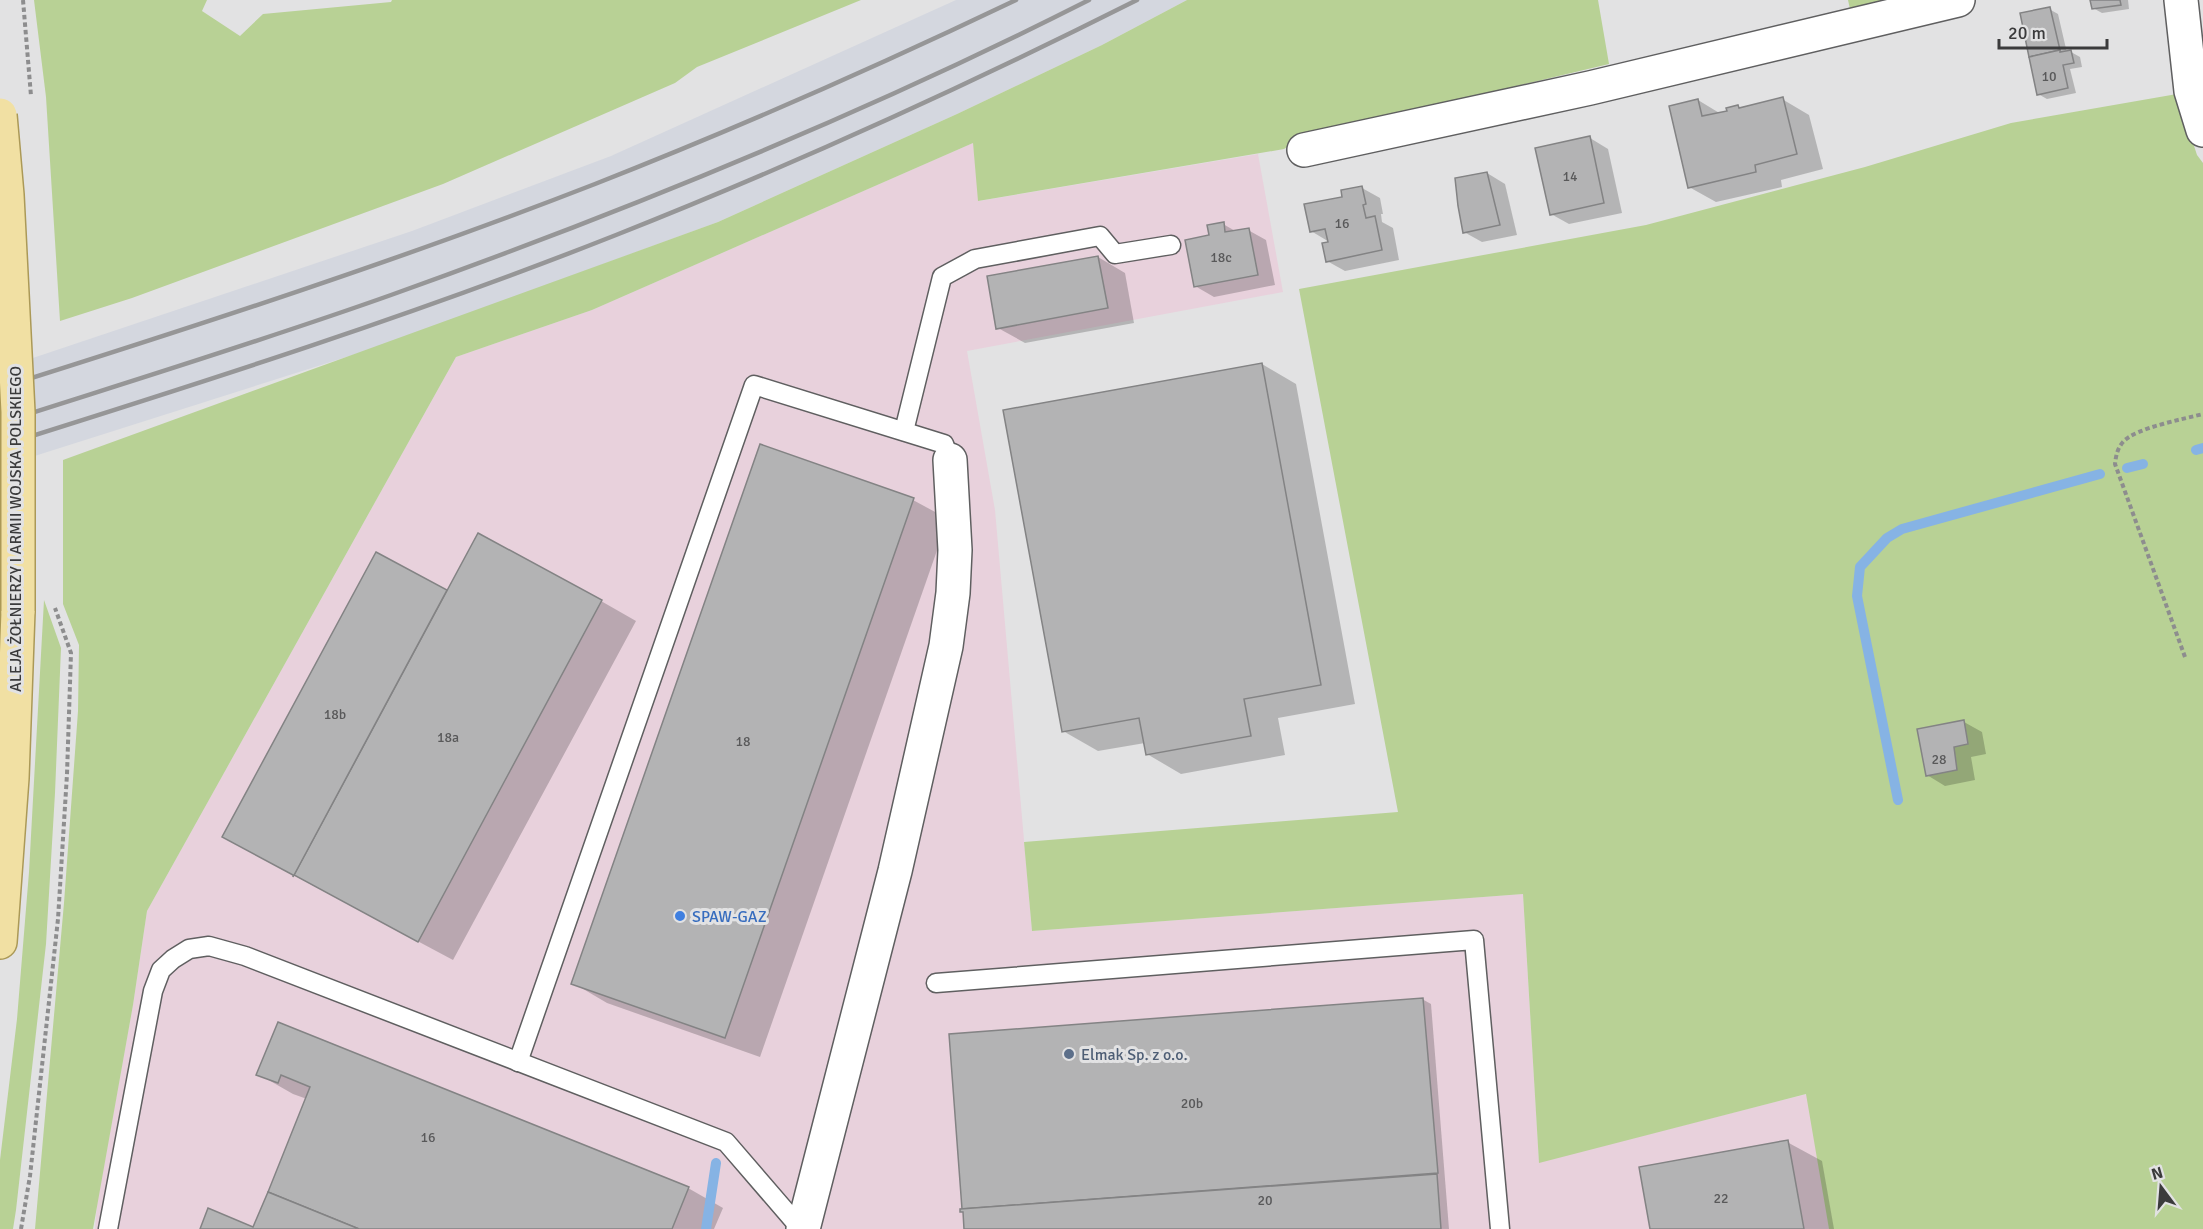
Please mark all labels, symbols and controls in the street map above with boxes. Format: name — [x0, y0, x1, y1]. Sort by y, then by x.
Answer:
scale bar — [1999, 12, 2107, 50]
text: 20 m — [2008, 22, 2046, 44]
house number: 10 — [2041, 68, 2057, 85]
house number: 14 — [1562, 168, 1578, 185]
house number: 16 — [1334, 215, 1350, 232]
house number: 18c — [1210, 249, 1232, 266]
street label: ALEJA ŻOŁNIERZY I ARMII WOJSKA POLSKIEGO — [6, 366, 26, 692]
house number: 18b — [324, 706, 346, 723]
house number: 18a — [437, 729, 459, 746]
house number: 18 — [735, 733, 751, 750]
house number: 28 — [1931, 751, 1947, 768]
place label: SPAW-GAZ — [692, 907, 767, 927]
marker: SPAW-GAZ — [673, 909, 687, 923]
place label: Elmak Sp. z o.o. — [1081, 1045, 1188, 1065]
marker: Elmak Sp. z o.o. — [1062, 1047, 1076, 1061]
house number: 20b — [1181, 1095, 1203, 1112]
house number: 16 — [420, 1129, 436, 1146]
north arrow — [2131, 1157, 2191, 1217]
text: N — [2149, 1162, 2165, 1185]
house number: 22 — [1713, 1190, 1729, 1207]
house number: 20 — [1257, 1192, 1273, 1209]

